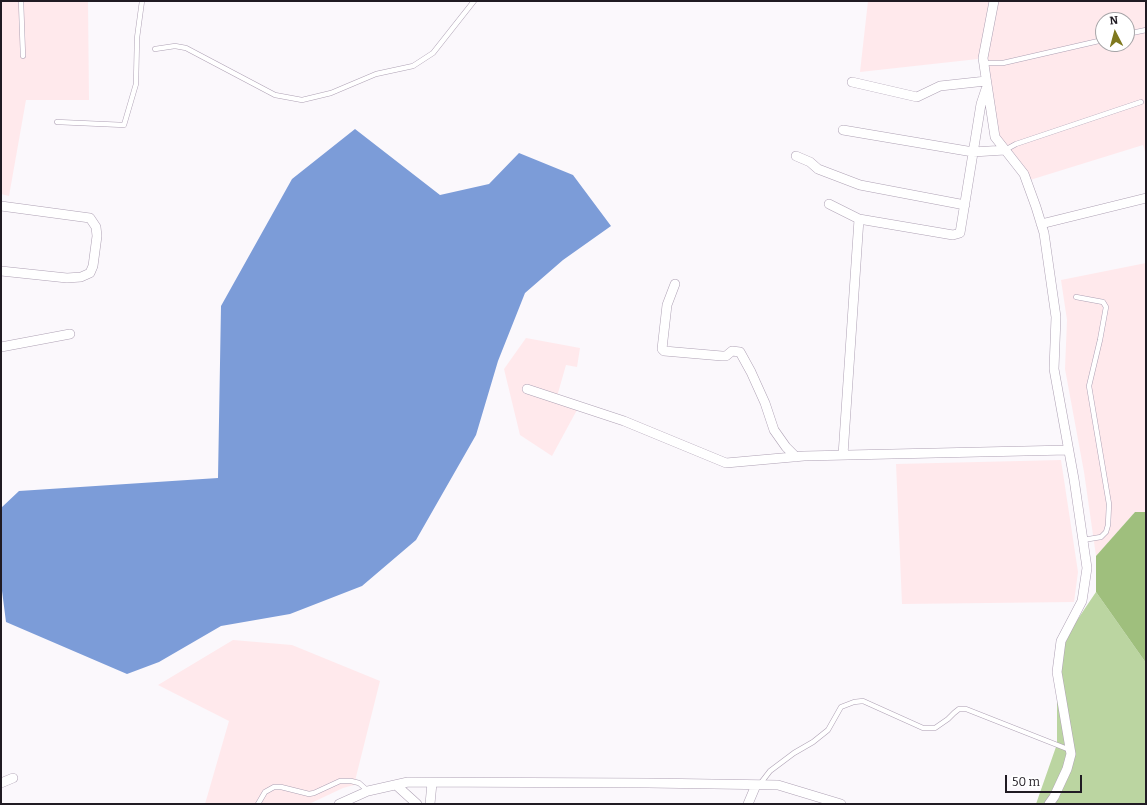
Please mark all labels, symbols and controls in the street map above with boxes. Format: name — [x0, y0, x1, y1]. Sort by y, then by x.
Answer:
north arrow — [1095, 12, 1135, 52]
text: N — [1109, 14, 1119, 27]
scale bar — [1007, 767, 1084, 793]
text: 50 m — [1012, 775, 1040, 789]

